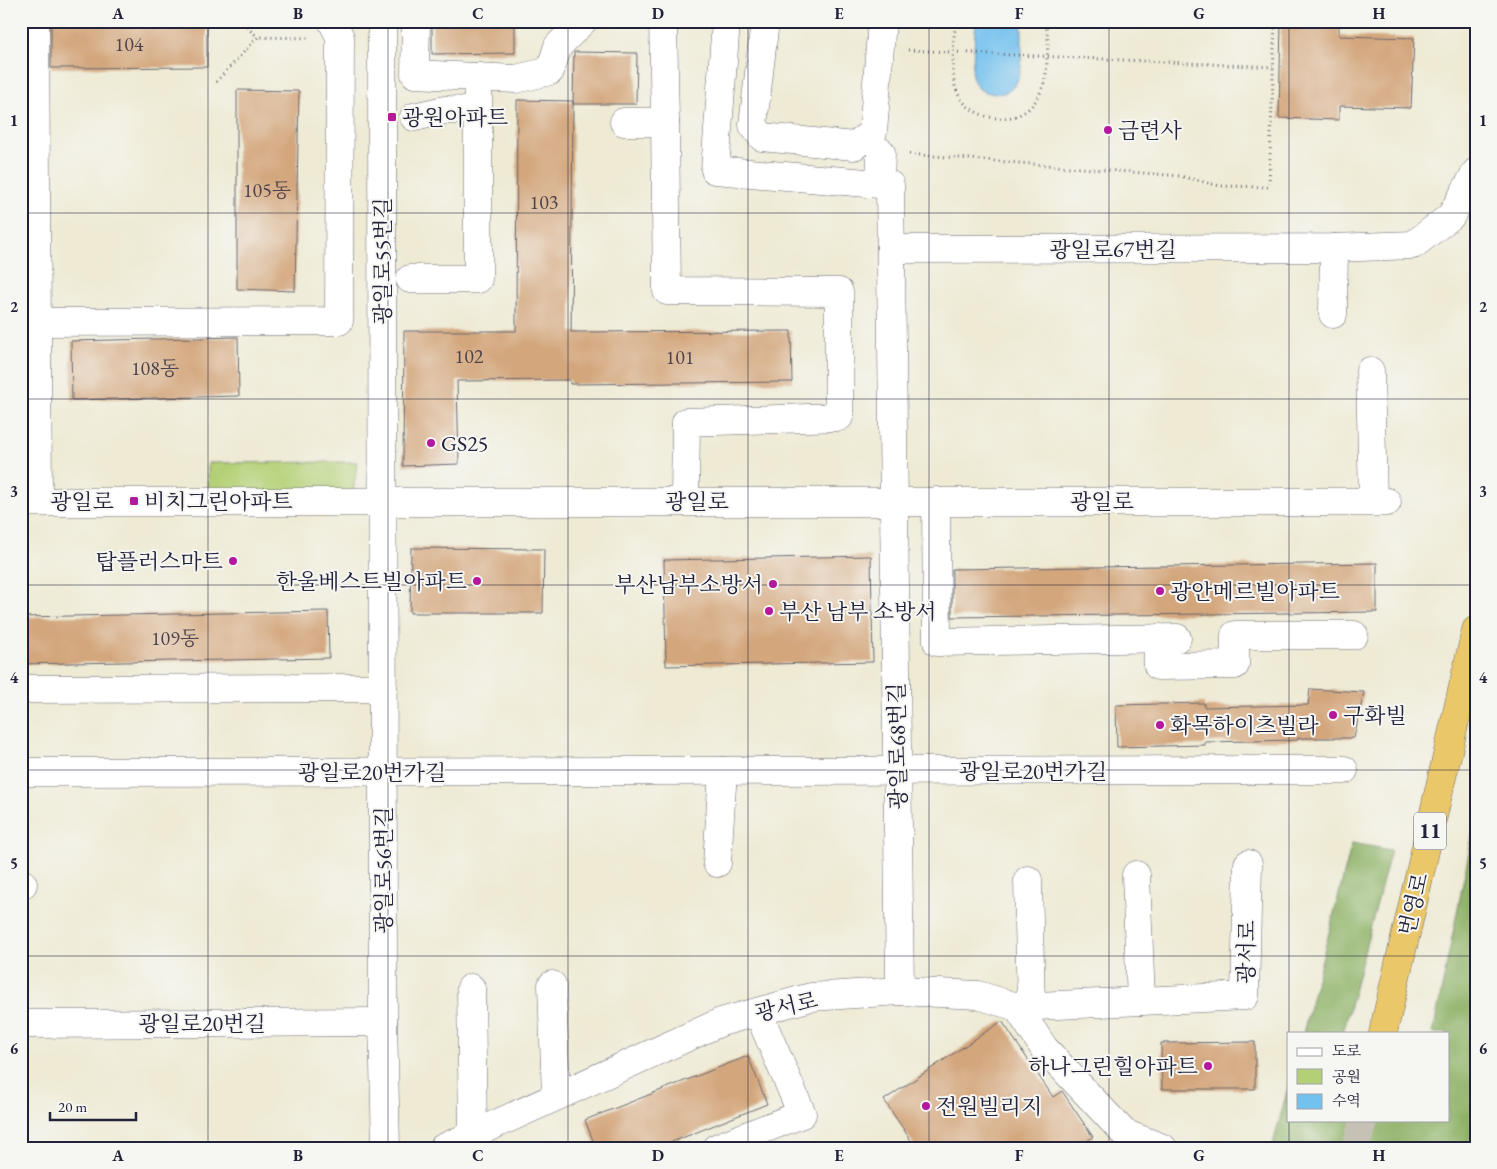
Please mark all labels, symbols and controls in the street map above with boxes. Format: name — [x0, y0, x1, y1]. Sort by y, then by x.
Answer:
text: A — [111, 3, 124, 24]
text: B — [293, 3, 303, 24]
text: C — [472, 3, 484, 24]
text: D — [652, 3, 664, 24]
text: E — [834, 3, 844, 24]
text: F — [1015, 3, 1024, 24]
text: G — [1193, 3, 1205, 24]
text: H — [1373, 3, 1386, 24]
house number: 104 — [115, 31, 144, 57]
place label: 광원아파트 — [402, 103, 508, 132]
text: 1 — [10, 110, 18, 131]
text: 1 — [1479, 110, 1487, 131]
marker: 광원아파트 — [386, 111, 398, 123]
place label: 금련사 — [1118, 116, 1183, 145]
marker: 금련사 — [1102, 124, 1114, 136]
house number: 105동 — [243, 177, 291, 203]
house number: 103 — [530, 189, 558, 215]
street label: 광일로55번길 — [368, 197, 397, 325]
street label: 광일로67번길 — [1049, 235, 1177, 264]
text: 2 — [10, 296, 19, 317]
text: 2 — [1479, 296, 1488, 317]
house number: 102 — [455, 343, 484, 369]
house number: 101 — [666, 344, 694, 370]
house number: 108동 — [131, 355, 179, 381]
place label: GS25 — [441, 429, 488, 458]
marker: GS25 — [425, 437, 437, 449]
text: 3 — [10, 481, 18, 502]
text: 3 — [1479, 481, 1487, 502]
street label: 광일로 — [50, 487, 114, 516]
place label: 비치그린아파트 — [144, 487, 293, 516]
street label: 광일로 — [665, 487, 729, 516]
street label: 광일로 — [1070, 487, 1134, 516]
marker: 비치그린아파트 — [128, 495, 140, 507]
place label: 탑플러스마트 — [95, 547, 223, 576]
marker: 탑플러스마트 — [227, 555, 239, 567]
place label: 한울베스트빌아파트 — [276, 567, 467, 596]
place label: 부산남부소방서 — [614, 570, 763, 599]
marker: 한울베스트빌아파트 — [471, 575, 483, 587]
place label: 광안메르빌아파트 — [1170, 577, 1340, 606]
marker: 부산남부소방서 — [767, 578, 779, 590]
marker: 광안메르빌아파트 — [1154, 585, 1166, 597]
place label: 부산 남부 소방서 — [779, 597, 937, 626]
marker: 부산 남부 소방서 — [763, 605, 775, 617]
house number: 109동 — [151, 625, 199, 651]
text: 4 — [10, 667, 19, 688]
text: 4 — [1479, 667, 1488, 688]
street label: 광일로68번길 — [882, 682, 913, 810]
place label: 구화빌 — [1343, 701, 1407, 730]
marker: 구화빌 — [1327, 709, 1339, 721]
place label: 화목하이츠빌라 — [1170, 711, 1320, 740]
marker: 화목하이츠빌라 — [1154, 719, 1166, 731]
street label: 광일로20번가길 — [959, 757, 1107, 786]
street label: 광일로20번가길 — [298, 758, 446, 787]
street label: 광일로56번길 — [369, 806, 398, 934]
road number: 11 — [1414, 812, 1446, 849]
text: 5 — [10, 853, 18, 874]
text: 5 — [1479, 853, 1487, 874]
street label: 번영로 — [1392, 870, 1435, 938]
street label: 광서로 — [1231, 920, 1262, 984]
street label: 광서로 — [752, 985, 820, 1028]
street label: 광일로20번길 — [138, 1009, 266, 1038]
legend — [1287, 1032, 1450, 1122]
text: 6 — [10, 1038, 19, 1059]
text: 6 — [1479, 1038, 1488, 1059]
text: 도로 — [1332, 1041, 1361, 1060]
place label: 하나그린힐아파트 — [1028, 1052, 1198, 1081]
marker: 하나그린힐아파트 — [1202, 1060, 1214, 1072]
text: 공원 — [1332, 1067, 1361, 1086]
scale bar — [50, 1089, 136, 1121]
text: 수역 — [1332, 1091, 1361, 1110]
place label: 전원빌리지 — [936, 1092, 1042, 1121]
text: 20 m — [58, 1097, 87, 1116]
marker: 전원빌리지 — [920, 1100, 932, 1112]
text: A — [111, 1145, 124, 1166]
text: B — [293, 1145, 303, 1166]
text: C — [472, 1145, 484, 1166]
text: D — [652, 1145, 664, 1166]
text: E — [834, 1145, 844, 1166]
text: F — [1015, 1145, 1024, 1166]
text: G — [1193, 1145, 1205, 1166]
text: H — [1373, 1145, 1386, 1166]

